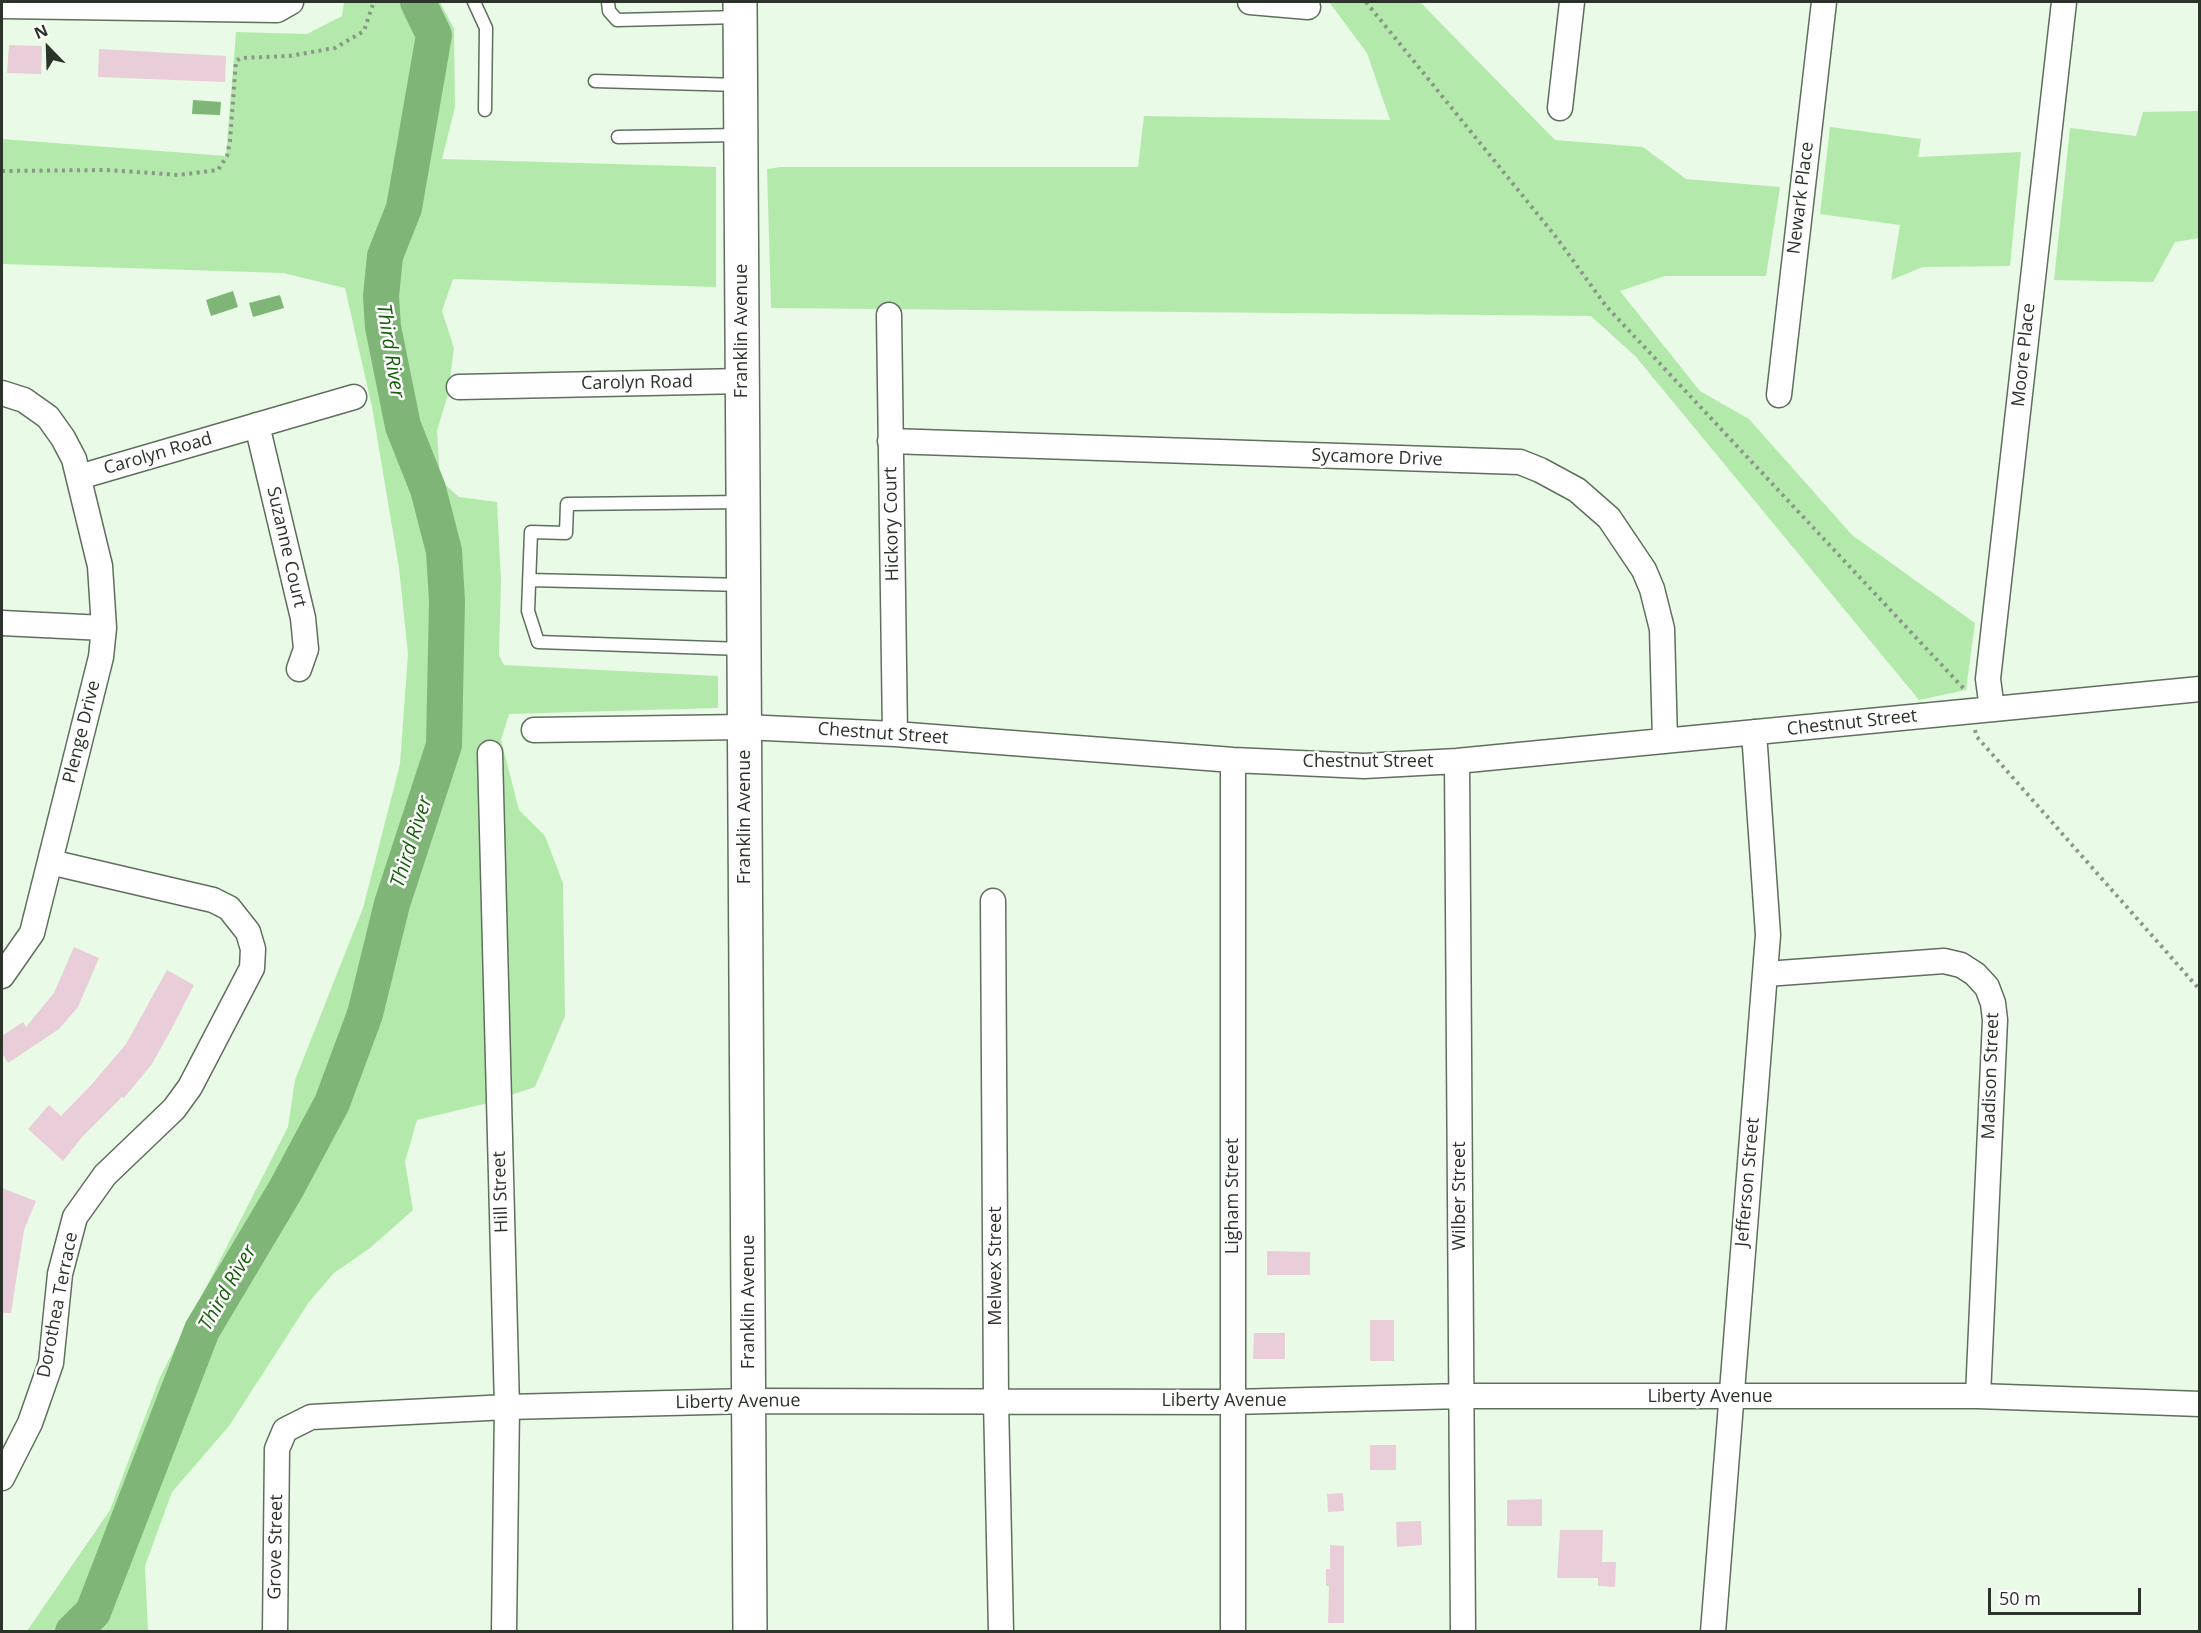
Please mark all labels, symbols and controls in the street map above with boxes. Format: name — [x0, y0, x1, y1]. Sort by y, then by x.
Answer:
north arrow — [18, 18, 78, 78]
text: N — [31, 19, 51, 44]
street label: Newark Place — [1783, 141, 1819, 255]
street label: Franklin Avenue — [731, 264, 753, 398]
water label: Third River — [371, 302, 409, 400]
street label: Moore Place — [2008, 302, 2040, 408]
street label: Carolyn Road — [581, 371, 693, 395]
street label: Carolyn Road — [101, 428, 215, 480]
street label: Sycamore Drive — [1311, 445, 1443, 471]
street label: Hickory Court — [880, 466, 904, 582]
street label: Suzanne Court — [262, 485, 310, 609]
street label: Plenge Drive — [59, 678, 105, 786]
street label: Chestnut Street — [1786, 705, 1918, 741]
street label: Chestnut Street — [817, 719, 949, 749]
street label: Franklin Avenue — [734, 750, 756, 884]
street label: Chestnut Street — [1303, 751, 1433, 773]
water label: Third River — [386, 793, 438, 891]
street label: Madison Street — [1978, 1012, 2004, 1140]
street label: Jefferson Street — [1732, 1116, 1764, 1248]
street label: Ligham Street — [1222, 1138, 1244, 1254]
street label: Wilber Street — [1449, 1141, 1471, 1251]
street label: Hill Street — [489, 1151, 513, 1233]
street label: Melwex Street — [985, 1206, 1007, 1326]
street label: Dorothea Terrace — [33, 1230, 83, 1380]
street label: Franklin Avenue — [738, 1235, 760, 1369]
water label: Third River — [194, 1241, 262, 1335]
street label: Liberty Avenue — [1647, 1386, 1773, 1408]
street label: Liberty Avenue — [675, 1390, 801, 1414]
street label: Liberty Avenue — [1161, 1390, 1287, 1412]
street label: Grove Street — [264, 1494, 288, 1600]
scale bar — [1991, 1576, 2144, 1614]
text: 50 m — [1999, 1586, 2041, 1610]

